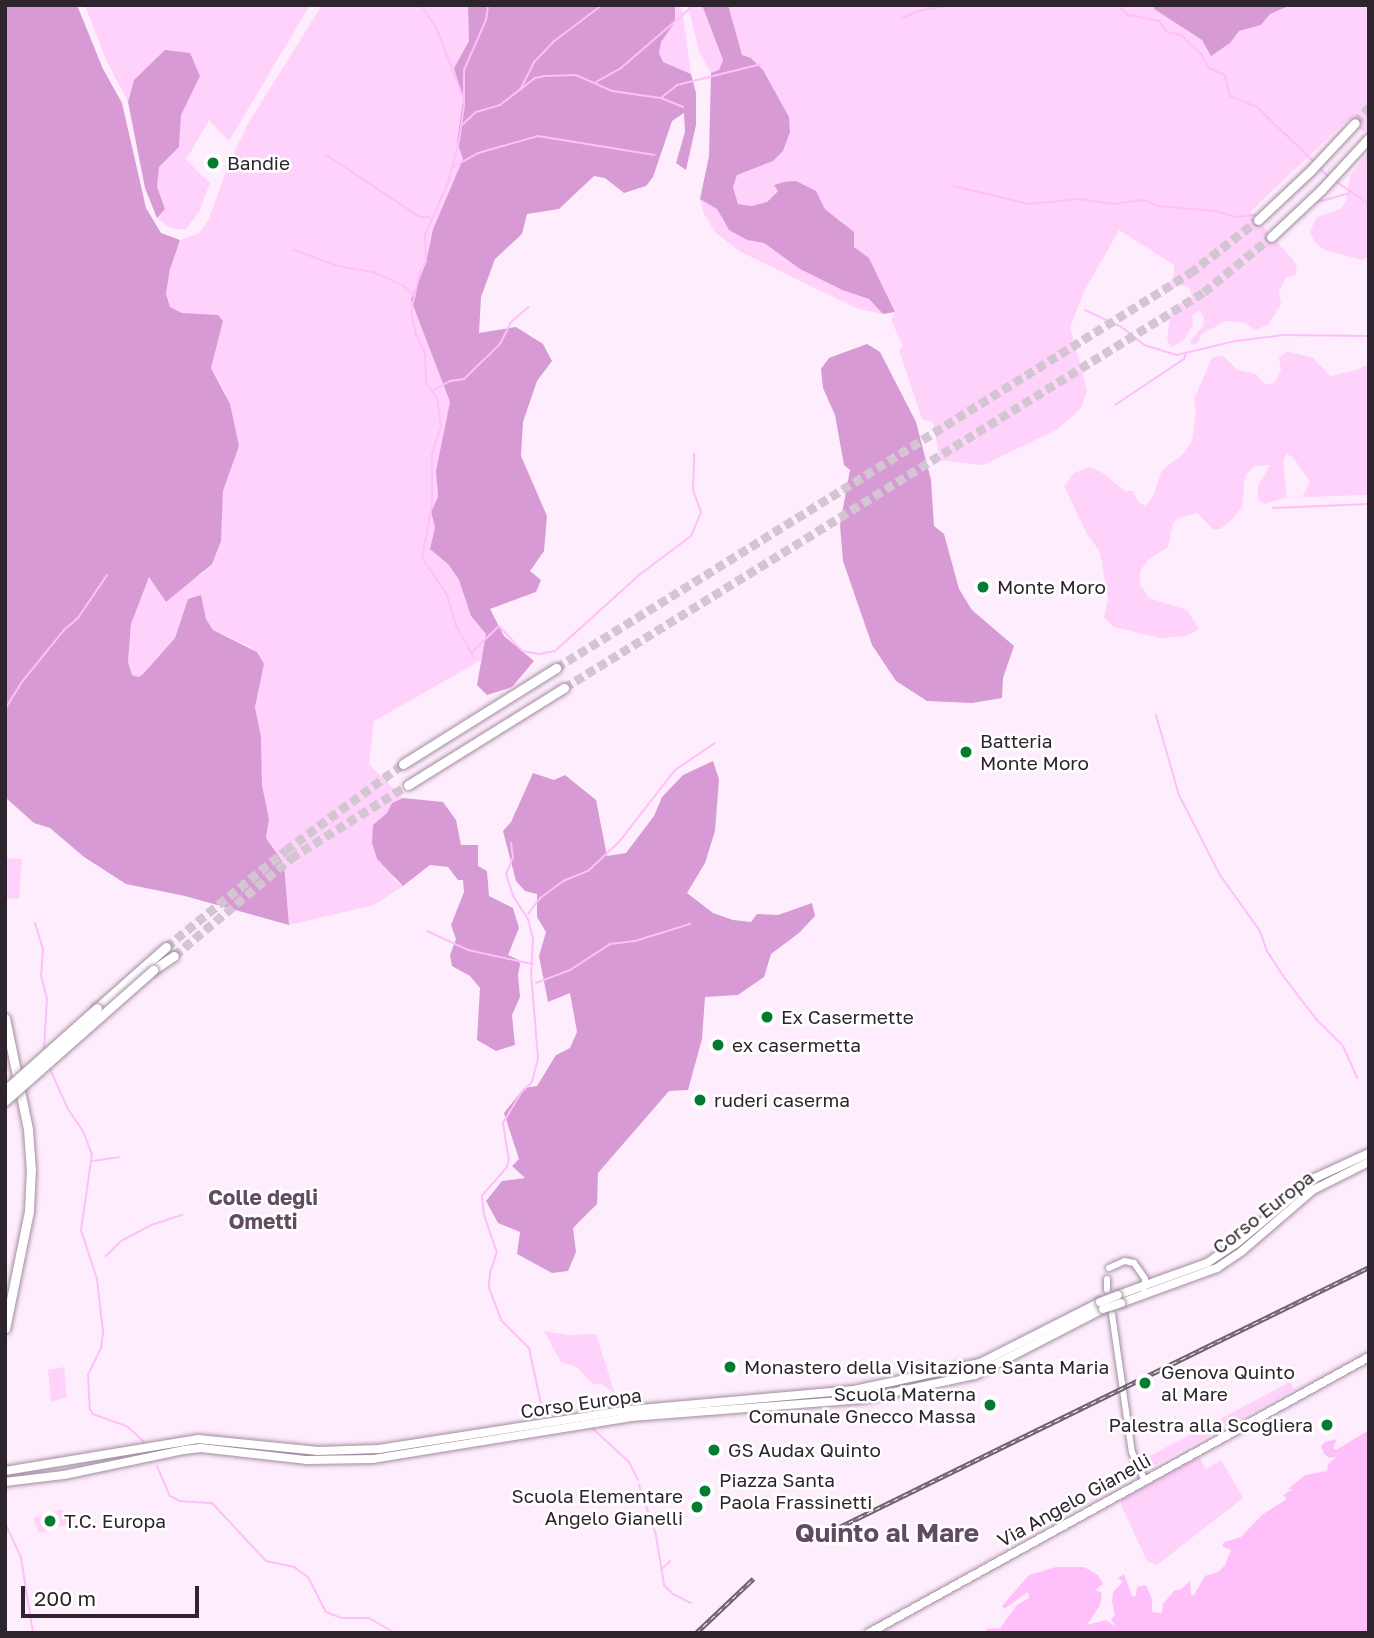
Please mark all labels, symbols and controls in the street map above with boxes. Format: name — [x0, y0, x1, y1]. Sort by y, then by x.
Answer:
place label: Bandie — [227, 152, 290, 174]
marker: Bandie — [205, 155, 221, 171]
place label: Monte Moro — [997, 576, 1106, 598]
marker: Monte Moro — [975, 579, 991, 595]
place label: Batteria Monte Moro — [980, 730, 1089, 774]
marker: Batteria Monte Moro — [958, 744, 974, 760]
place label: Ex Casermette — [781, 1006, 914, 1028]
marker: Ex Casermette — [759, 1009, 775, 1025]
place label: ex casermetta — [732, 1034, 861, 1056]
marker: ex casermetta — [710, 1037, 726, 1053]
place label: ruderi caserma — [714, 1089, 850, 1111]
marker: ruderi caserma — [692, 1092, 708, 1108]
street label: Corso Europa — [1208, 1165, 1318, 1259]
district label: Colle degli Ometti — [208, 1184, 318, 1234]
place label: Monastero della Visitazione Santa Maria — [744, 1356, 1109, 1378]
marker: Monastero della Visitazione Santa Maria — [722, 1359, 738, 1375]
place label: Genova Quinto al Mare — [1161, 1361, 1295, 1405]
marker: Genova Quinto al Mare — [1135, 1373, 1155, 1393]
street label: Corso Europa — [519, 1383, 643, 1423]
place label: Scuola Materna Comunale Gnecco Massa — [748, 1383, 976, 1427]
marker: Scuola Materna Comunale Gnecco Massa — [982, 1397, 998, 1413]
place label: Palestra alla Scogliera — [1109, 1414, 1313, 1436]
marker: Palestra alla Scogliera — [1319, 1417, 1335, 1433]
place label: GS Audax Quinto — [728, 1439, 881, 1461]
marker: GS Audax Quinto — [706, 1442, 722, 1458]
street label: Via Angelo Gianelli — [993, 1448, 1155, 1552]
place label: Piazza Santa Paola Frassinetti — [719, 1469, 872, 1513]
marker: Piazza Santa Paola Frassinetti — [697, 1483, 713, 1499]
place label: Scuola Elementare Angelo Gianelli — [512, 1485, 683, 1529]
marker: Scuola Elementare Angelo Gianelli — [689, 1499, 705, 1515]
place label: T.C. Europa — [64, 1510, 166, 1532]
marker: T.C. Europa — [42, 1513, 58, 1529]
district label: Quinto al Mare — [795, 1517, 979, 1549]
scale bar — [24, 1572, 203, 1616]
text: 200 m — [34, 1585, 96, 1611]

